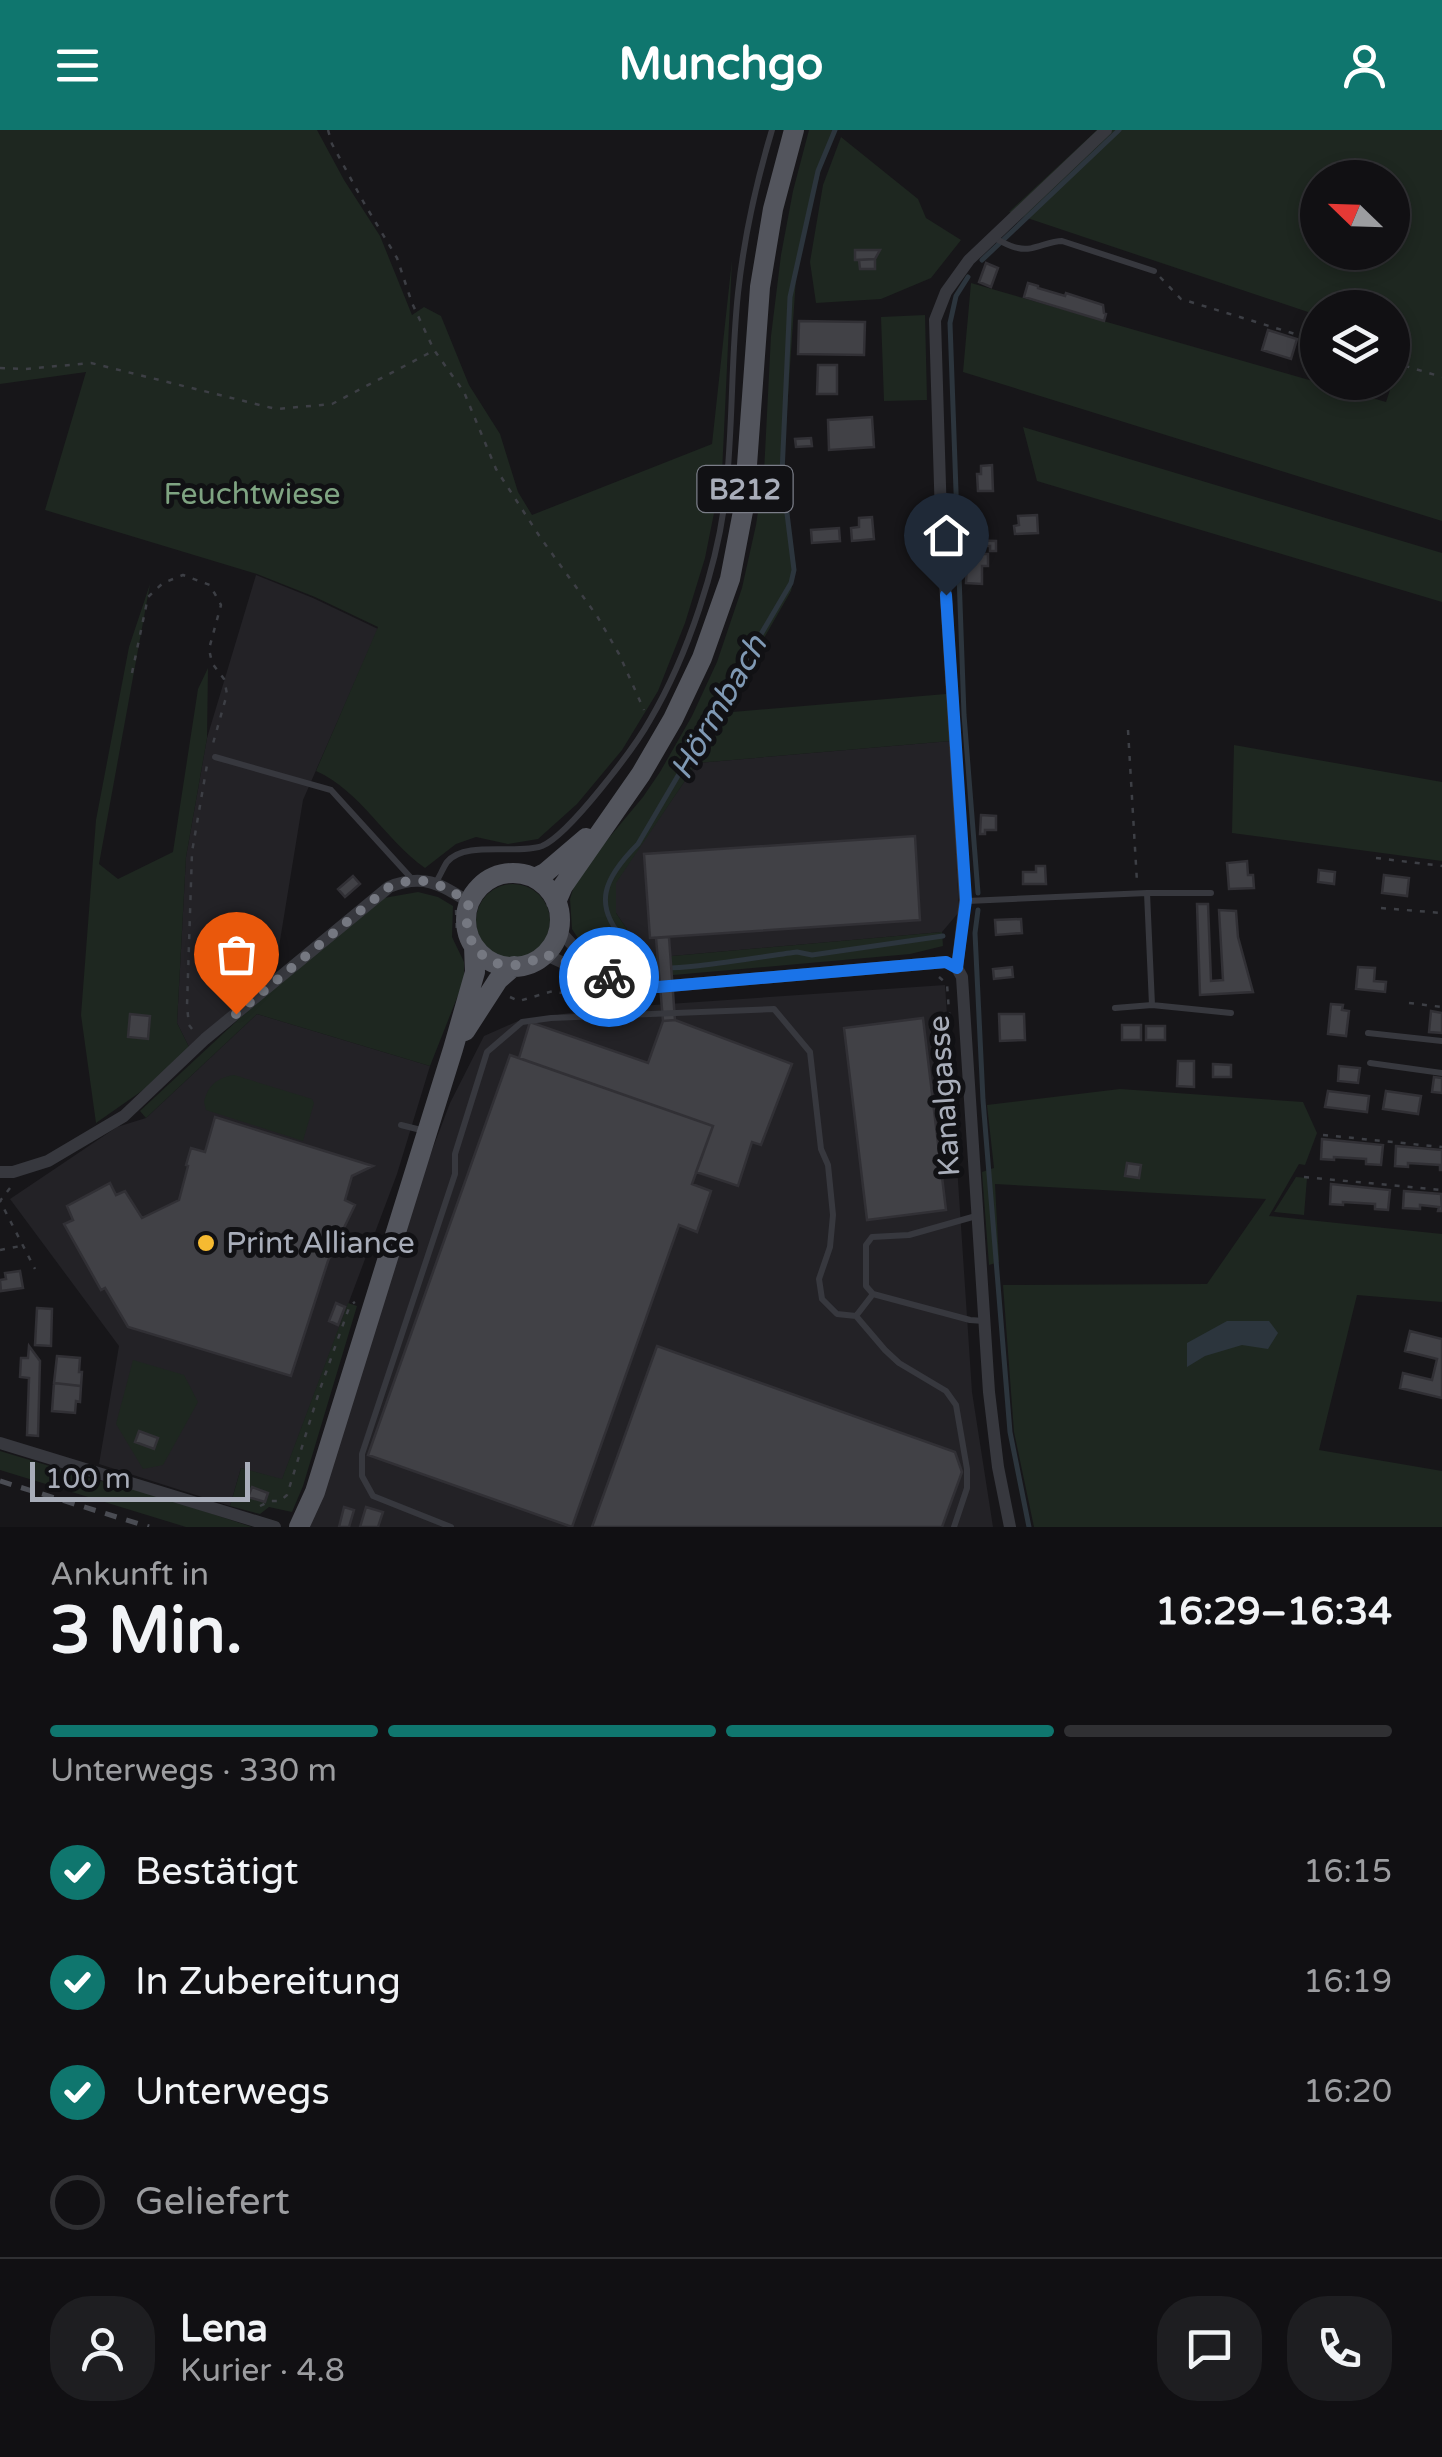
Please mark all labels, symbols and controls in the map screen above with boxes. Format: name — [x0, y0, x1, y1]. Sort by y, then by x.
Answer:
icon: menu — [50, 38, 105, 93]
text: Munchgo — [619, 38, 823, 92]
icon: person — [1337, 38, 1392, 93]
north arrow — [1300, 160, 1410, 270]
map controls — [1300, 160, 1410, 400]
button: layers — [1300, 290, 1410, 400]
road number: B212 — [698, 466, 792, 512]
park label: Feuchtwiese — [163, 476, 341, 513]
pin — [904, 493, 989, 596]
icon: home — [919, 508, 974, 563]
water label: Hörmbach — [663, 628, 776, 786]
pin — [194, 912, 279, 1015]
icon: bag — [209, 927, 264, 982]
courier — [559, 927, 659, 1027]
icon: bike — [582, 950, 637, 1005]
street label: Kanalgasse — [920, 1014, 969, 1178]
place label: Print Alliance — [226, 1225, 415, 1262]
marker: Print Alliance — [195, 1232, 217, 1254]
scale bar — [30, 1457, 250, 1502]
text: 100 m — [45, 1462, 131, 1496]
text: Ankunft in — [50, 1556, 209, 1594]
text: 16:29–16:34 — [1155, 1589, 1392, 1635]
text: 3 Min. — [50, 1592, 243, 1671]
text: Unterwegs · 330 m — [50, 1752, 337, 1790]
icon: check — [50, 1845, 105, 1900]
text: Bestätigt — [135, 1849, 299, 1895]
text: 16:15 — [1303, 1853, 1392, 1891]
icon: check — [50, 1955, 105, 2010]
text: In Zubereitung — [135, 1959, 401, 2005]
text: 16:19 — [1303, 1963, 1392, 2001]
icon: check — [50, 2065, 105, 2120]
text: Unterwegs — [135, 2069, 330, 2115]
text: 16:20 — [1303, 2073, 1392, 2111]
text: Geliefert — [135, 2179, 290, 2225]
button: person — [50, 2296, 155, 2401]
button: chat — [1157, 2296, 1262, 2401]
button: phone — [1287, 2296, 1392, 2401]
text: Lena — [180, 2306, 268, 2352]
text: Kurier · 4.8 — [180, 2352, 345, 2390]

